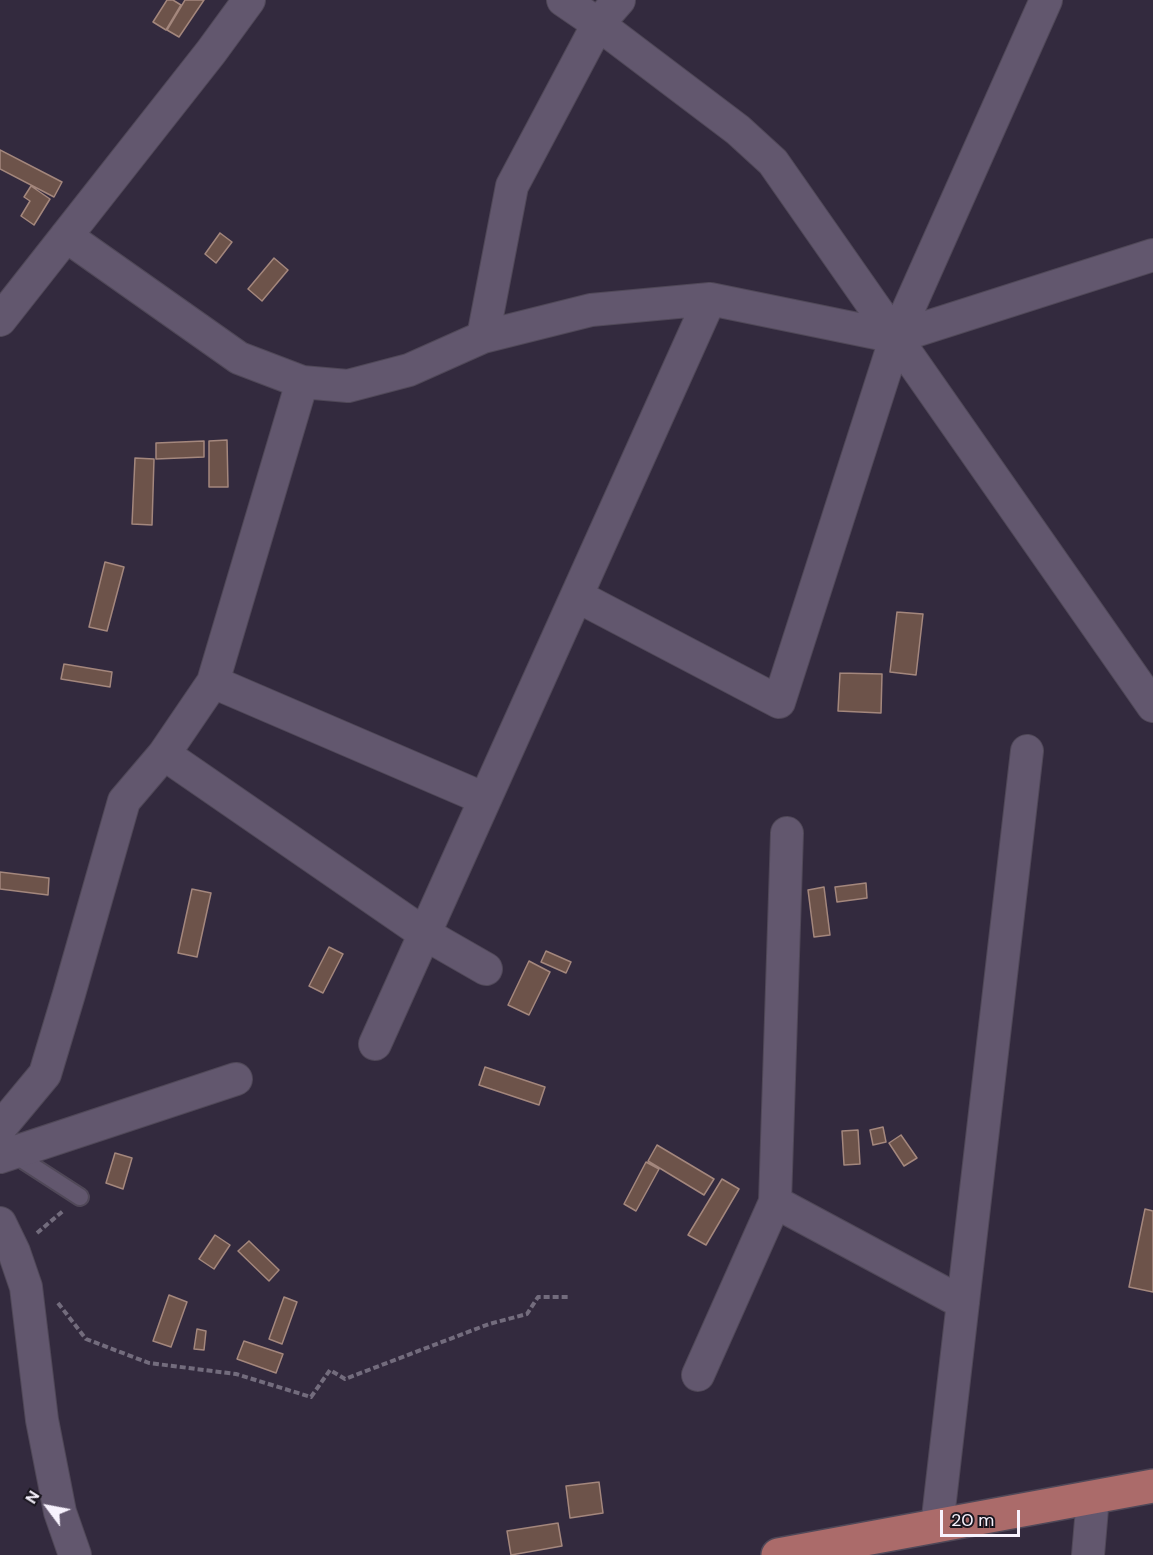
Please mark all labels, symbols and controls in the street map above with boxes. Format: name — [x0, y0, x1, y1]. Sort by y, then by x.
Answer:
north arrow — [18, 1477, 78, 1537]
text: N — [20, 1487, 44, 1508]
scale bar — [943, 1498, 1022, 1536]
text: 20 m — [951, 1508, 994, 1532]

